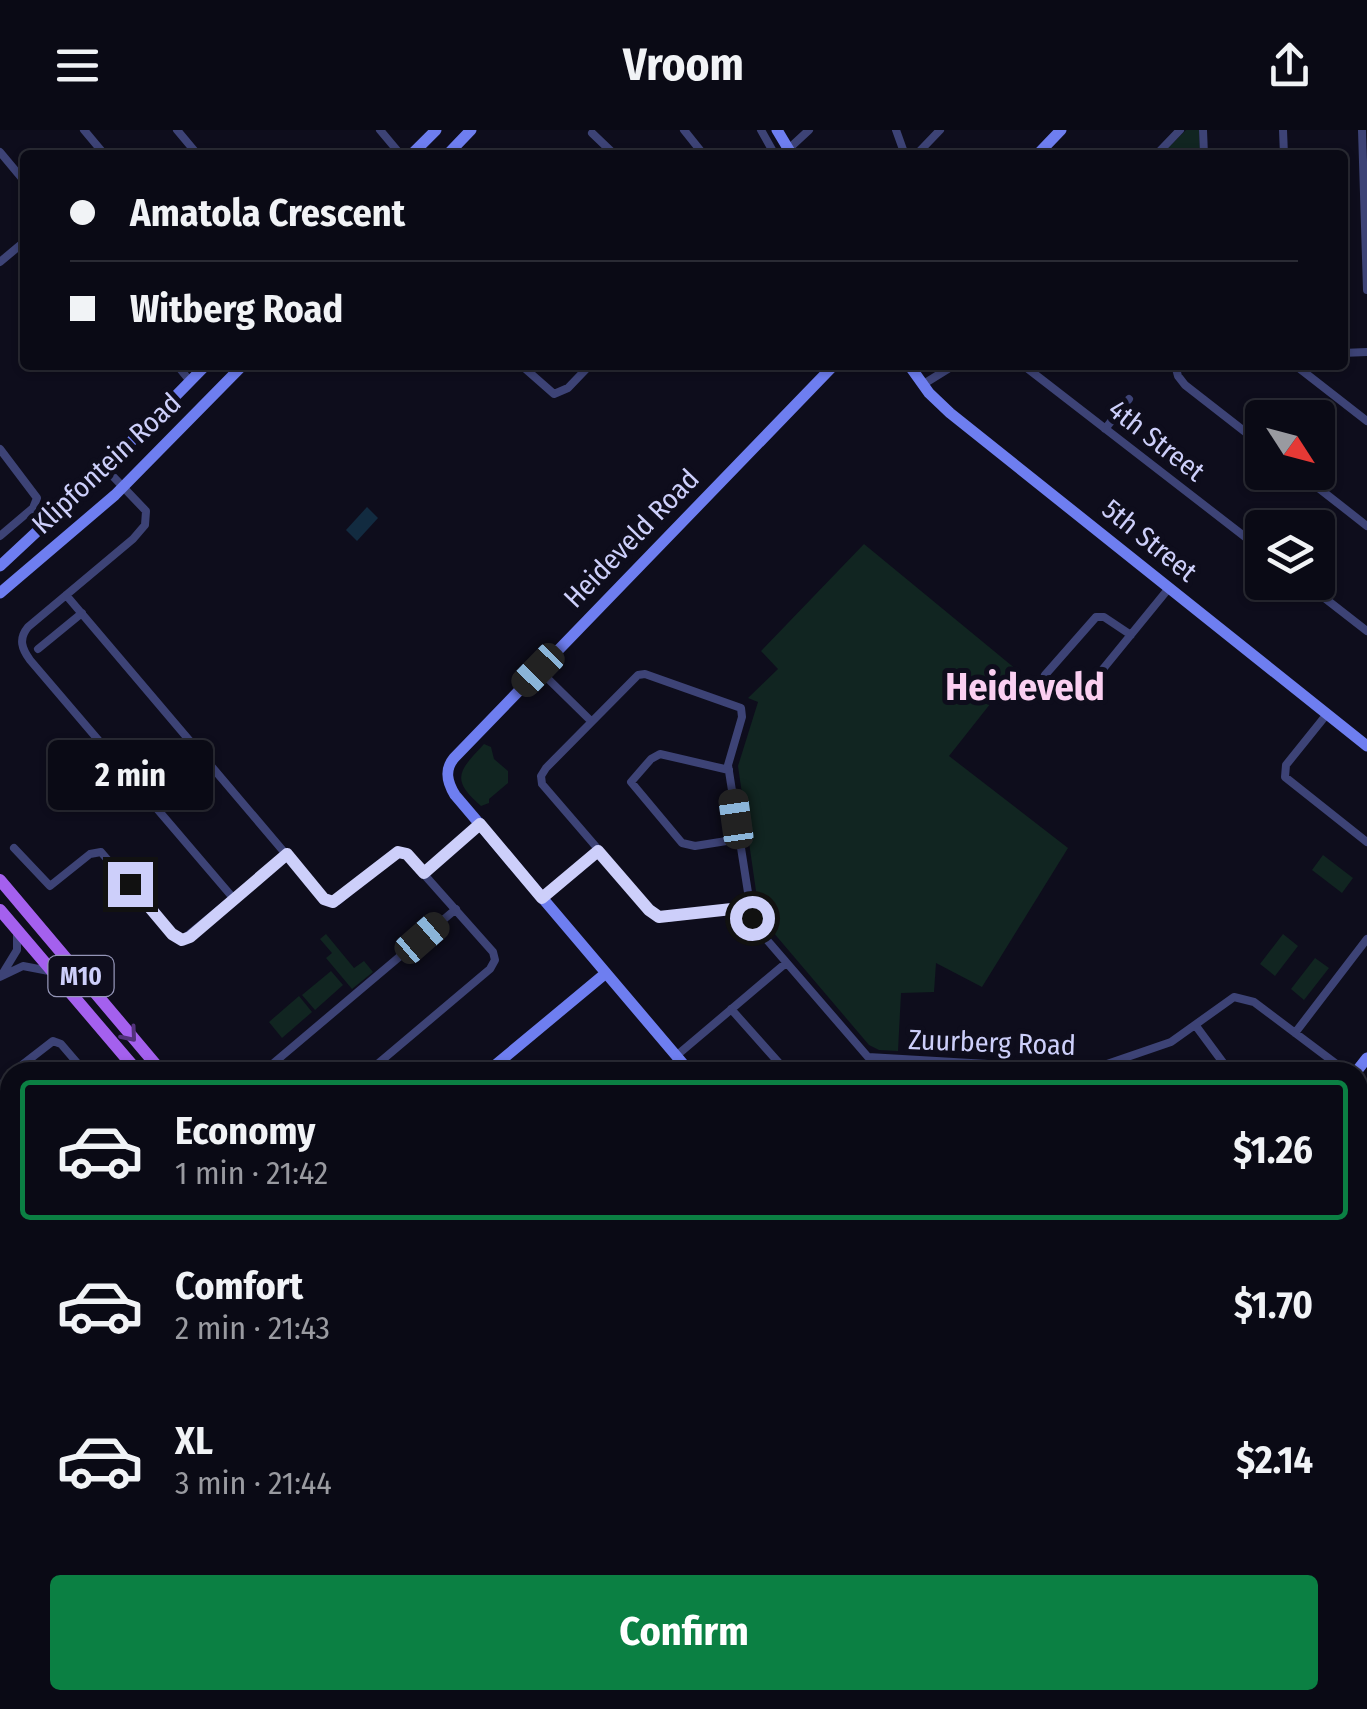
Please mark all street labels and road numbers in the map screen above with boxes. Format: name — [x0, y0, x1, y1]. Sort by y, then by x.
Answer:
street label: Klipfontein Road — [25, 386, 187, 541]
street label: 4th Street — [1102, 393, 1212, 489]
street label: Heideveld Road — [557, 462, 706, 614]
street label: 5th Street — [1096, 492, 1204, 589]
road number: M10 — [48, 956, 114, 996]
street label: Zuurberg Road — [908, 1023, 1076, 1062]

